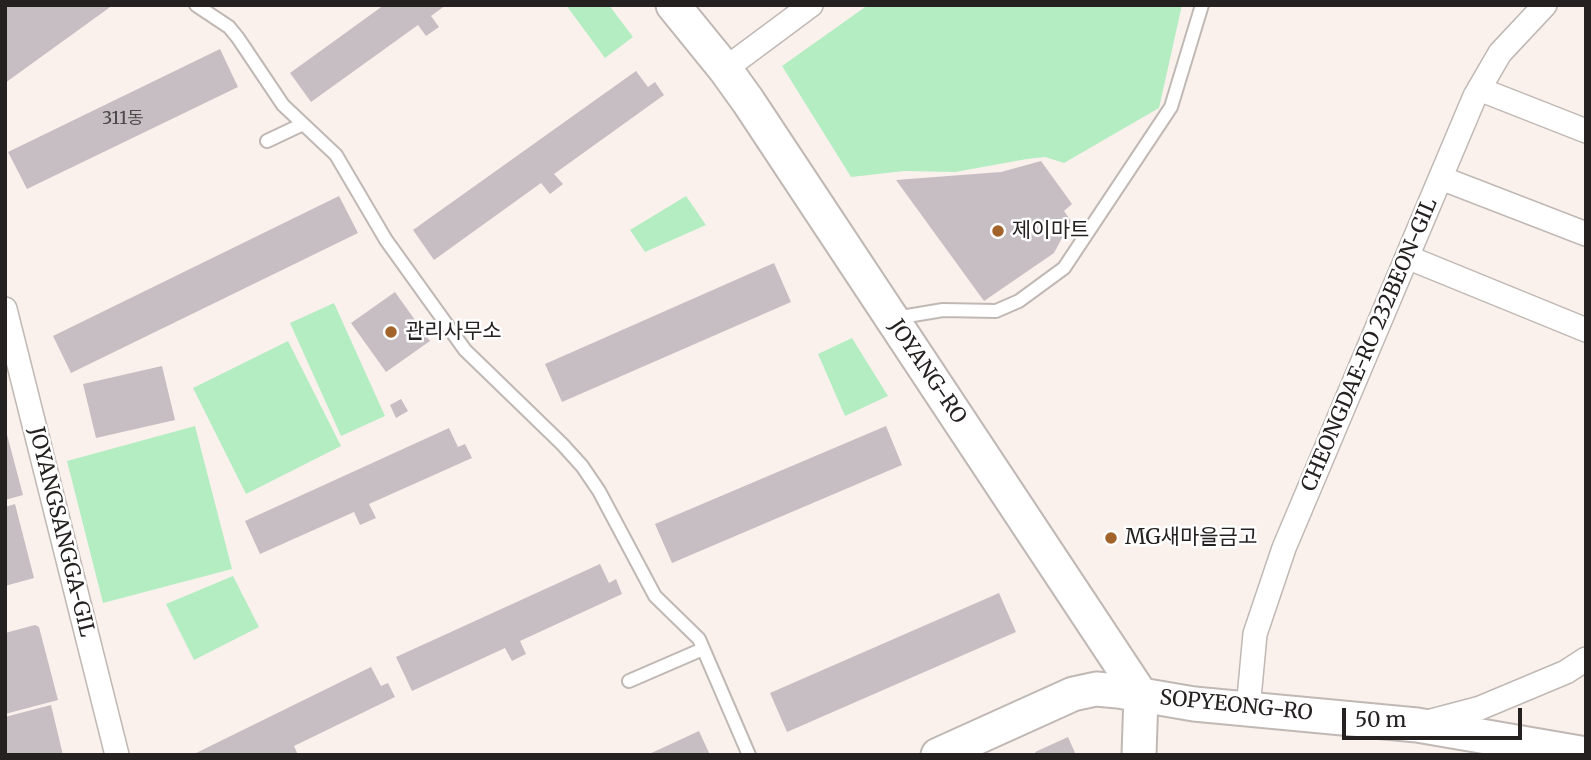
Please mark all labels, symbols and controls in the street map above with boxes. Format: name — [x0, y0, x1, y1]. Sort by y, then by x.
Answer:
house number: 311동 — [102, 108, 144, 130]
street label: CHEONGDAE-RO 232BEON-GIL — [1297, 195, 1443, 495]
place label: 제이마트 — [1012, 218, 1089, 244]
marker: 제이마트 — [990, 223, 1006, 239]
street label: JOYANG-RO — [883, 315, 971, 429]
place label: 관리사무소 — [405, 319, 502, 345]
marker: 관리사무소 — [383, 324, 399, 340]
street label: JOYANGSANGGA-GIL — [23, 425, 99, 639]
place label: MG새마을금고 — [1125, 525, 1257, 551]
marker: MG새마을금고 — [1103, 530, 1119, 546]
street label: SOPYEONG-RO — [1158, 685, 1314, 727]
scale bar — [1346, 694, 1526, 738]
text: 50 m — [1355, 706, 1406, 733]

